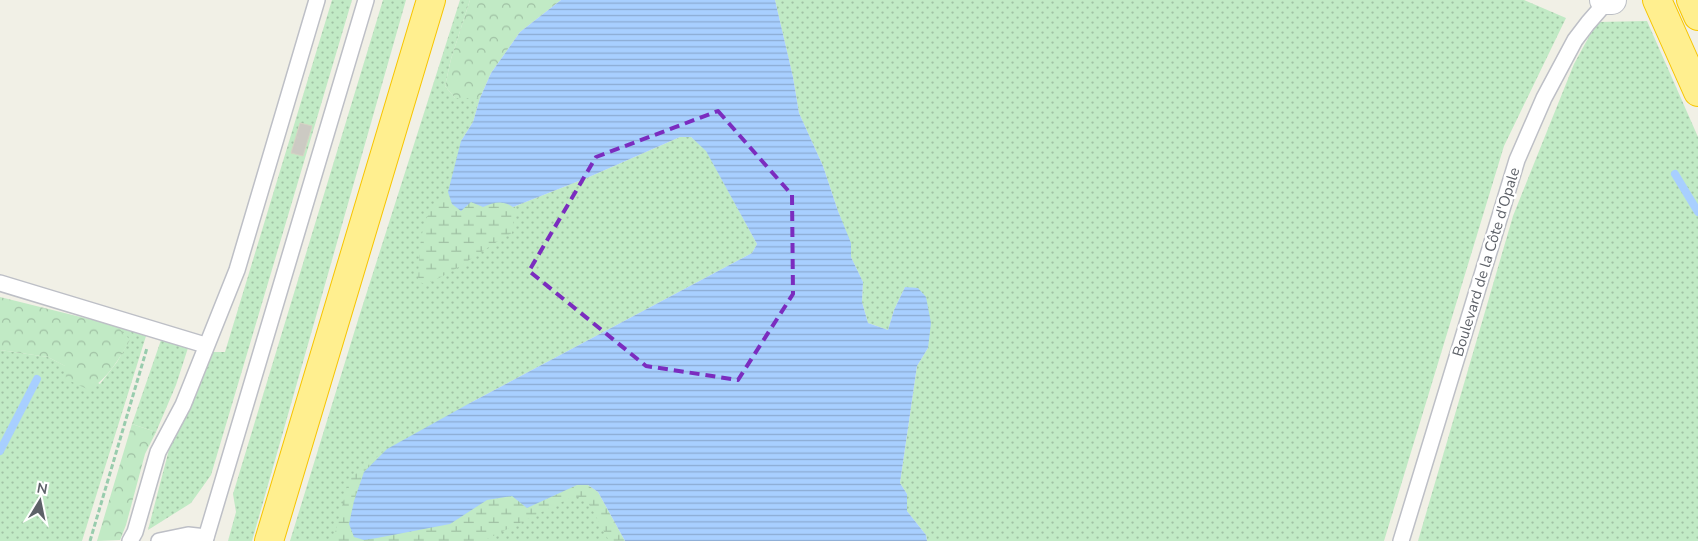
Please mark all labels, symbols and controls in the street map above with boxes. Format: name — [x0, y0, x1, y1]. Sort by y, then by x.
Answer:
street label: Boulevard de la Côte d'Opale — [1448, 165, 1524, 359]
north arrow — [15, 476, 65, 526]
text: N — [35, 478, 49, 499]

